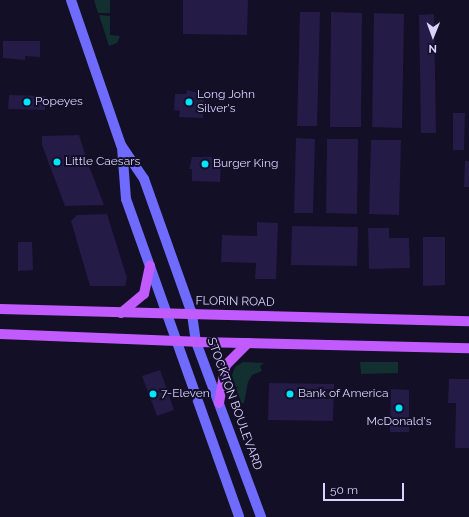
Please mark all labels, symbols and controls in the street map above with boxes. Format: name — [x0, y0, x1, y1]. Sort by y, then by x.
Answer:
north arrow — [413, 16, 453, 56]
text: N — [428, 42, 437, 55]
place label: Long John Silver's — [197, 88, 255, 116]
place label: Popeyes — [35, 95, 83, 109]
marker: Popeyes — [22, 97, 32, 107]
marker: Long John Silver's — [184, 97, 194, 107]
place label: Little Caesars — [65, 155, 140, 169]
marker: Little Caesars — [52, 157, 62, 167]
place label: Burger King — [213, 157, 279, 171]
marker: Burger King — [200, 159, 210, 169]
street label: FLORIN ROAD — [195, 294, 275, 310]
street label: STOCKTON BOULEVARD — [203, 336, 265, 472]
place label: 7-Eleven — [161, 387, 210, 401]
place label: Bank of America — [298, 387, 389, 401]
marker: 7-Eleven — [148, 389, 158, 399]
marker: Bank of America — [285, 389, 295, 399]
marker: McDonald's — [394, 403, 404, 413]
place label: McDonald's — [366, 415, 432, 429]
scale bar — [325, 475, 406, 501]
text: 50 m — [330, 483, 358, 497]

